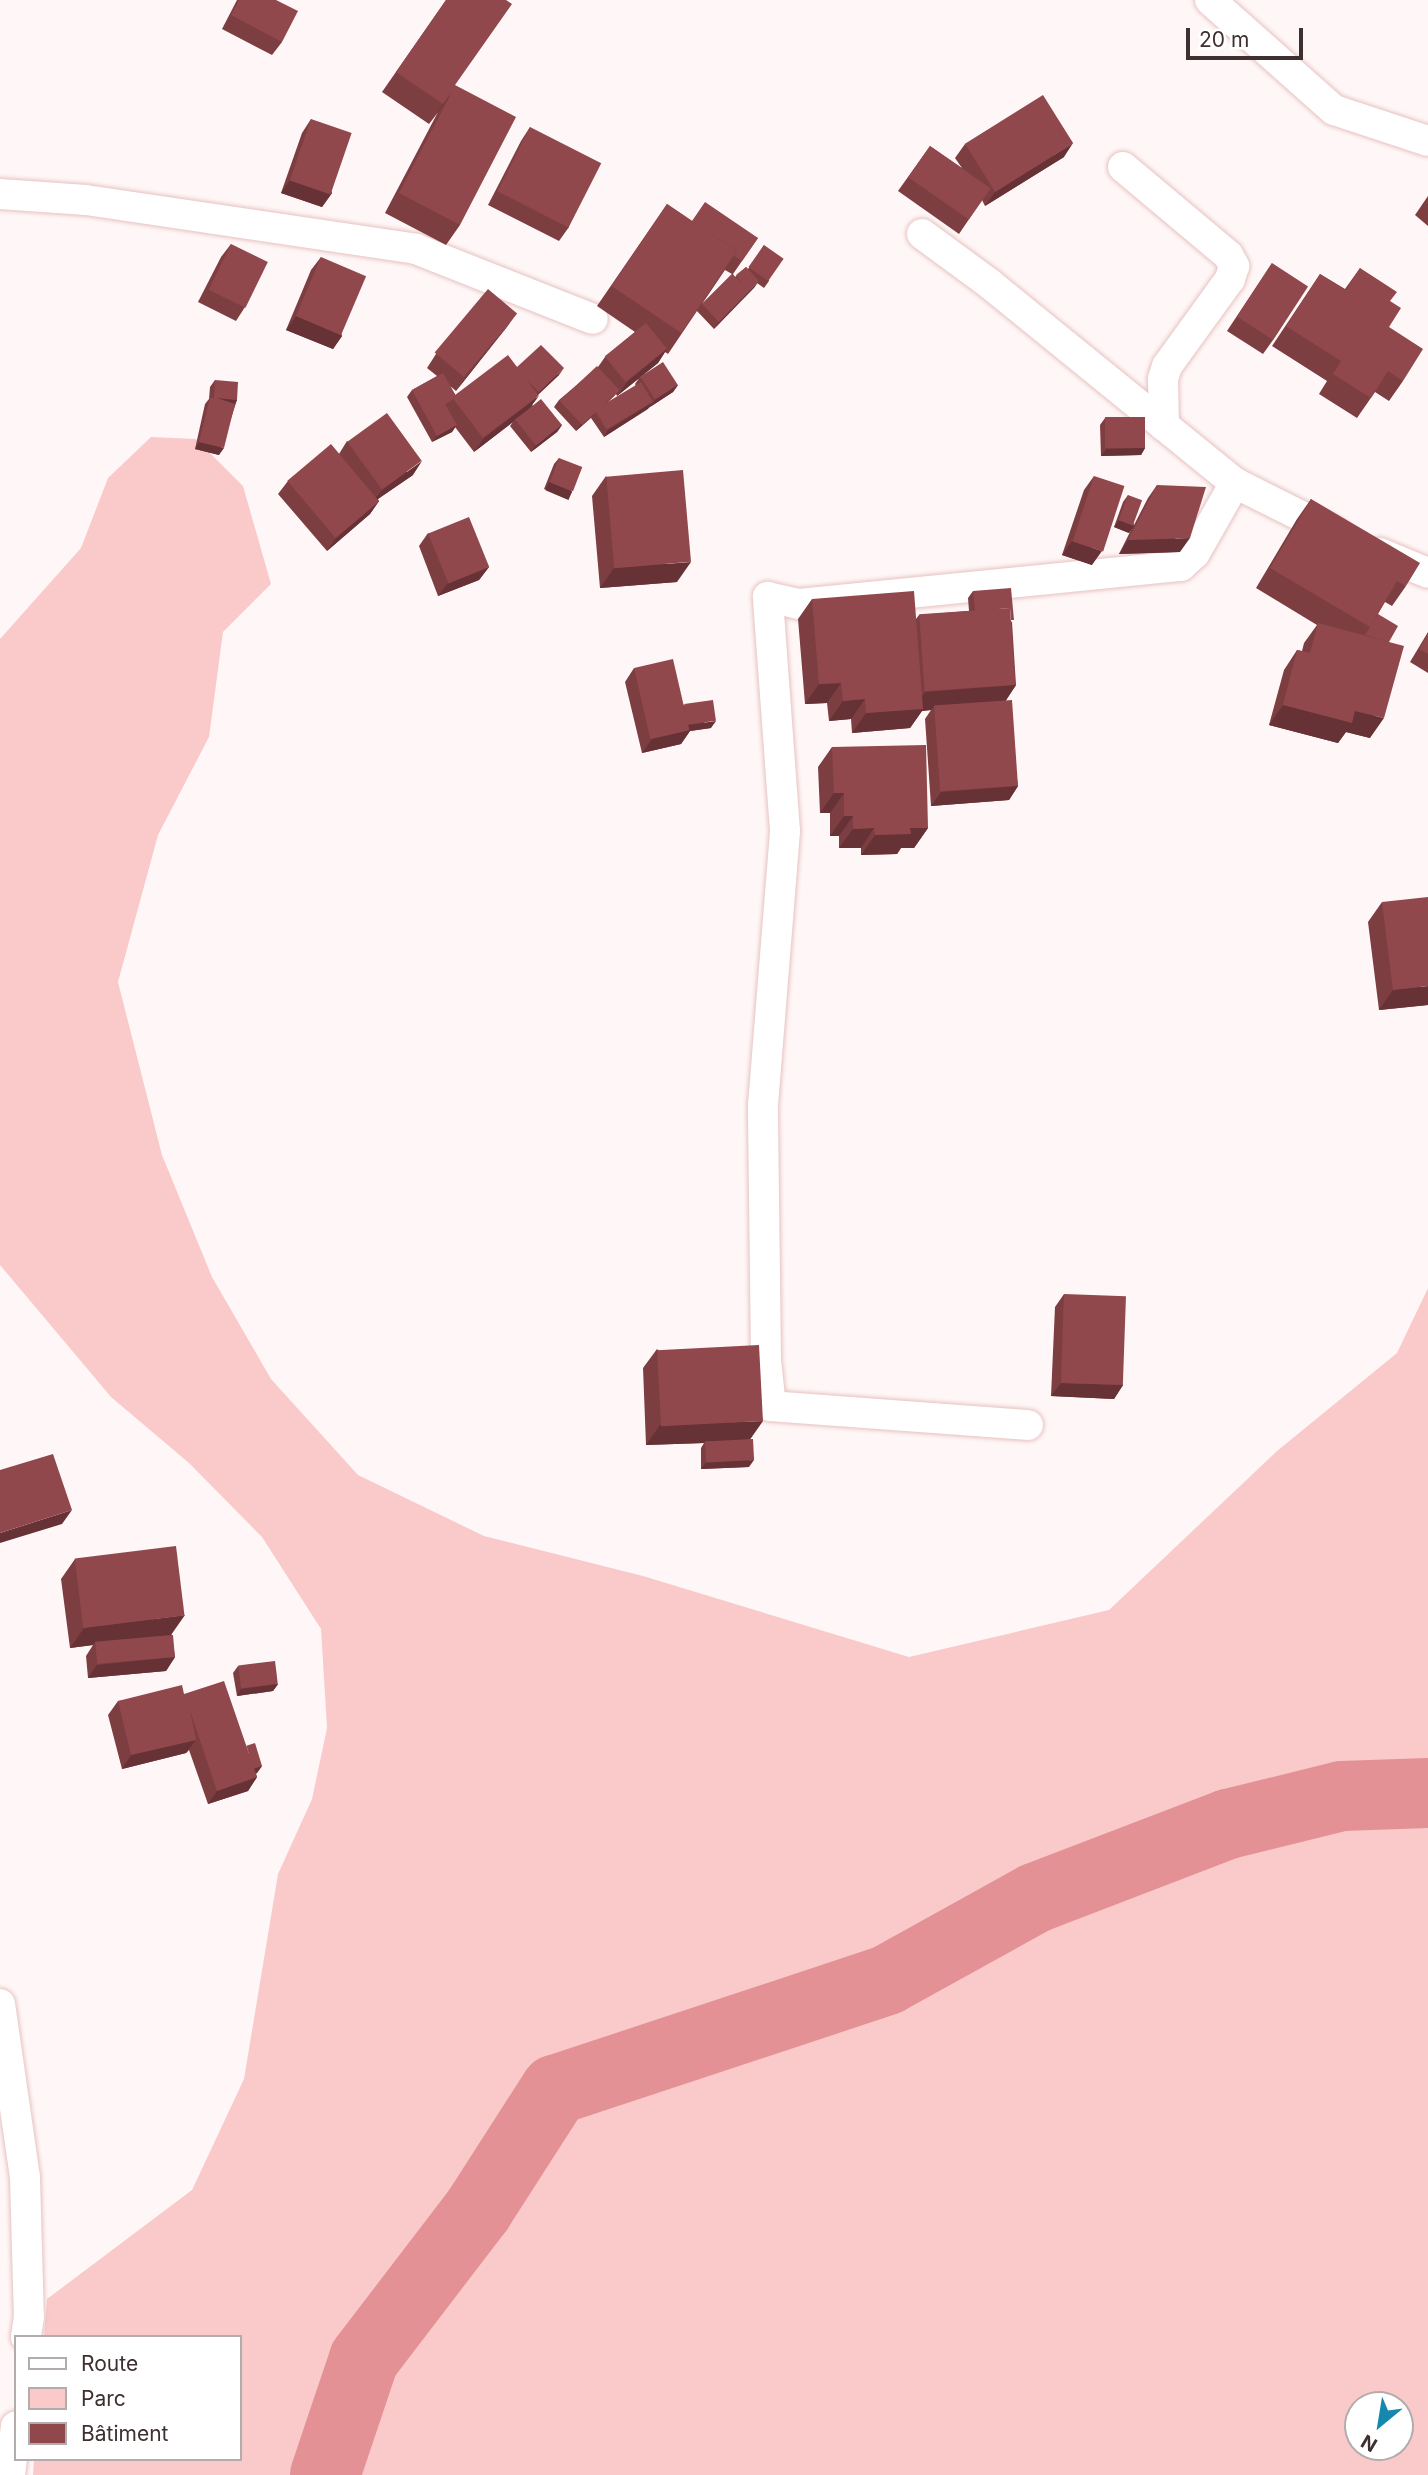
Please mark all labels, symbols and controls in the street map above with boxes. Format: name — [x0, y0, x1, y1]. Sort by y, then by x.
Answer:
scale bar — [1190, 14, 1307, 58]
text: 20 m — [1199, 27, 1249, 52]
legend — [14, 2335, 242, 2461]
text: Route — [81, 2351, 138, 2376]
text: Parc — [81, 2386, 126, 2411]
north arrow — [1344, 2391, 1414, 2461]
text: Bâtiment — [81, 2421, 168, 2446]
text: N — [1357, 2429, 1381, 2456]

